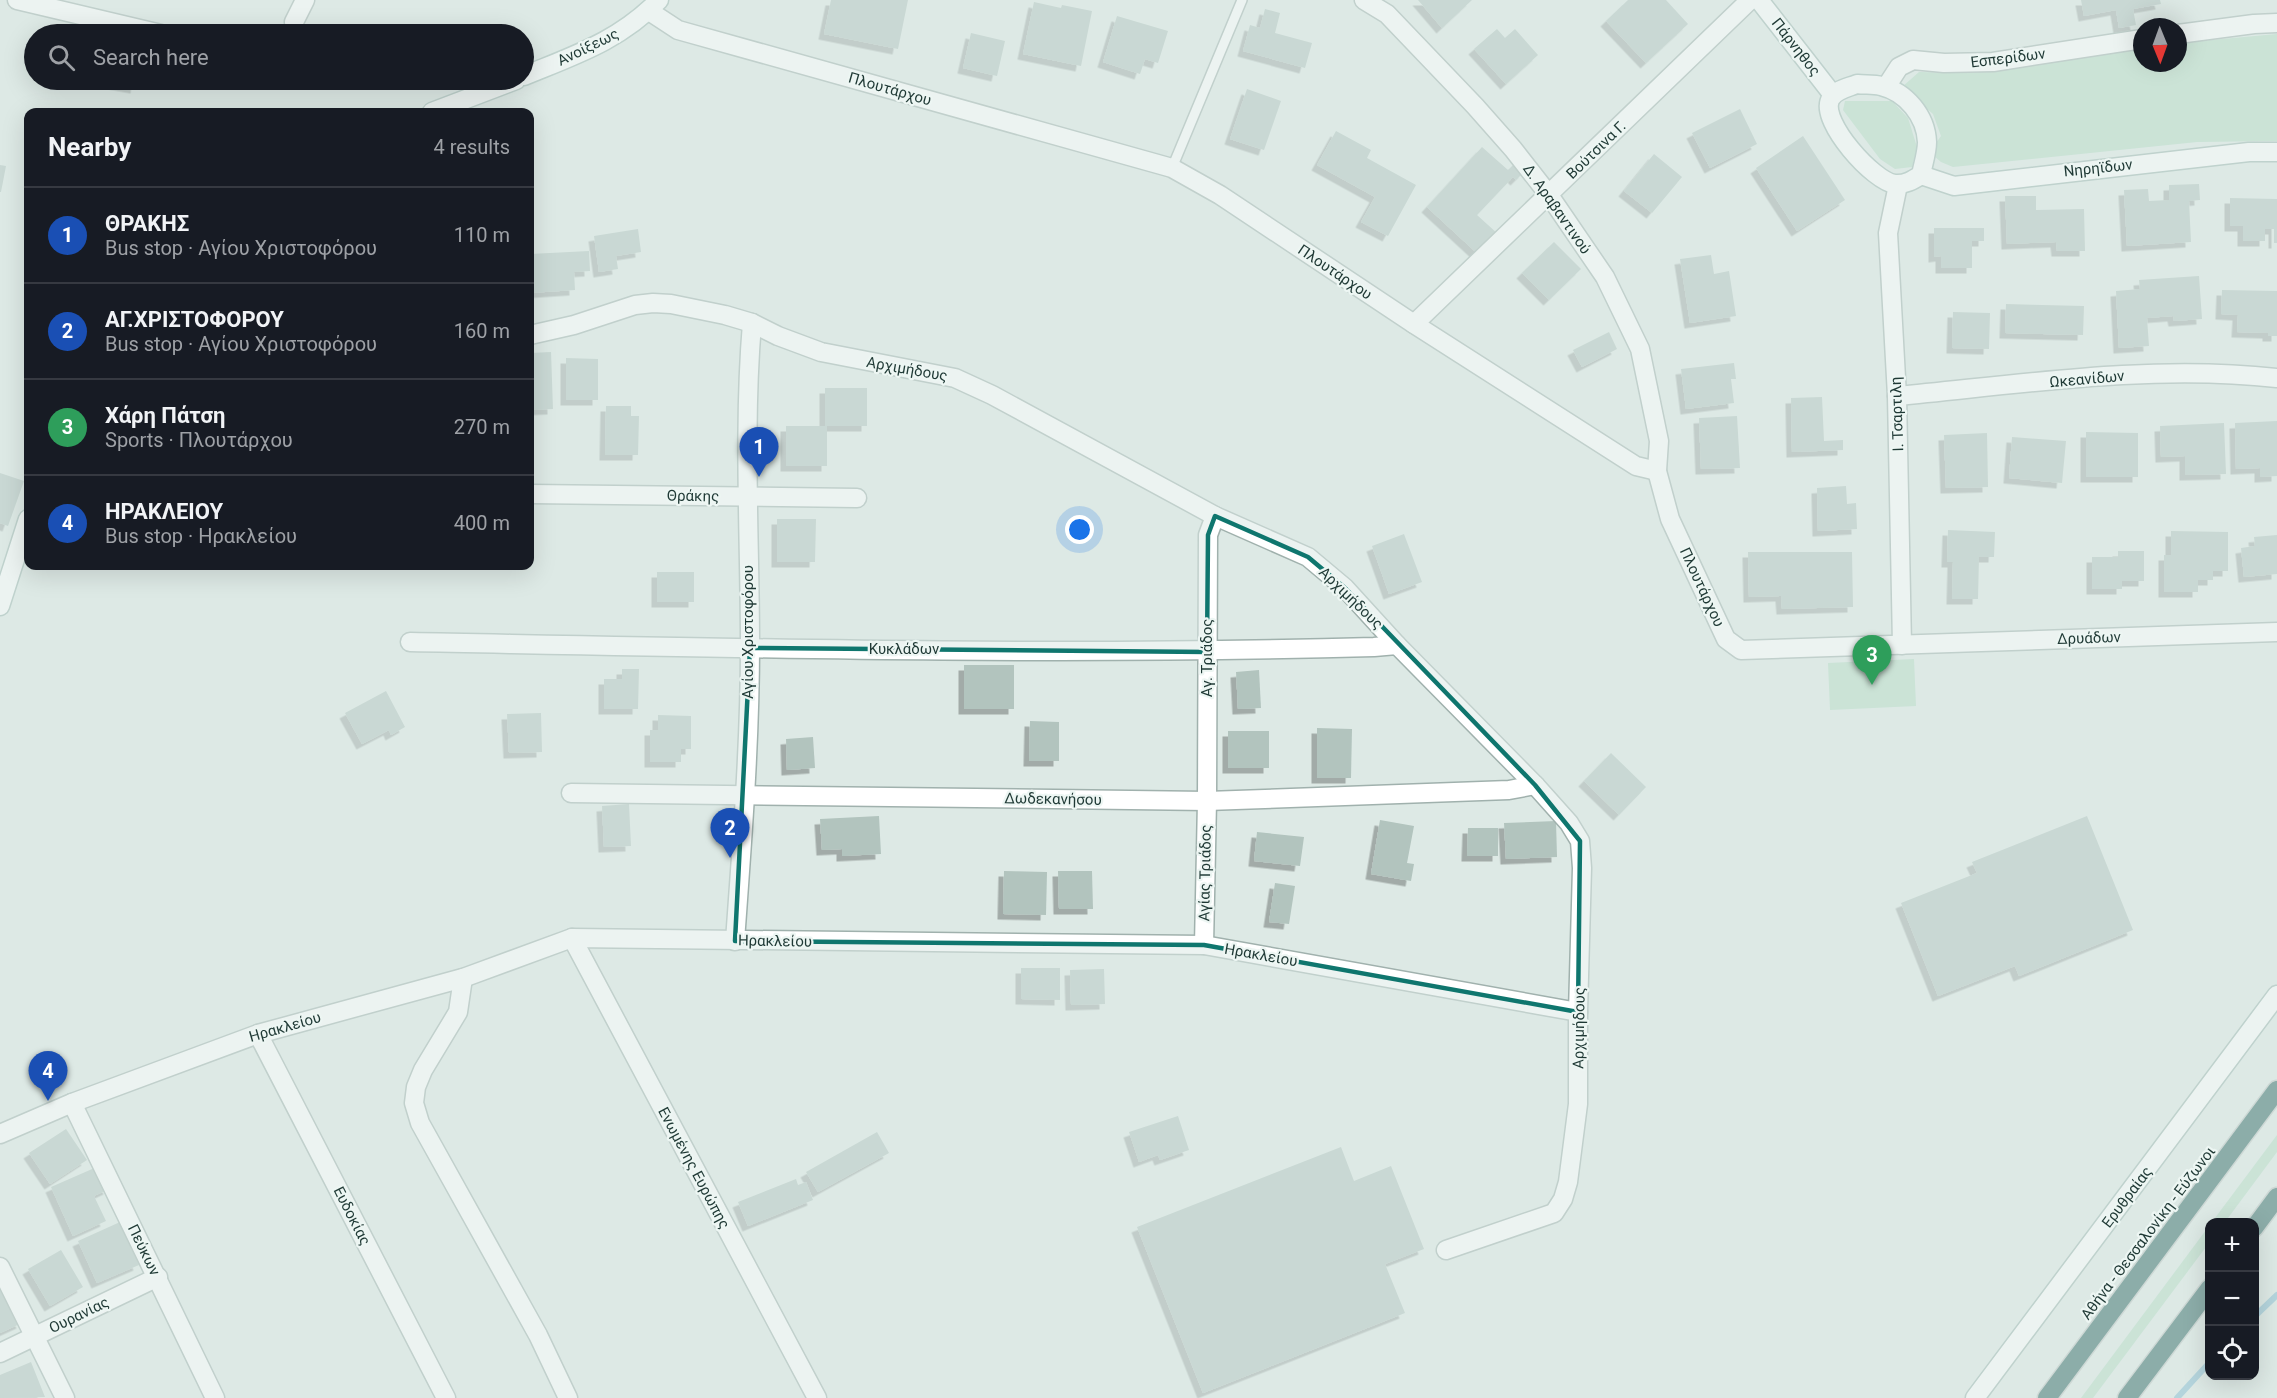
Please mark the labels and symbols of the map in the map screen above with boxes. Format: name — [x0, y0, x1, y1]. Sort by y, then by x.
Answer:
street label: Πάρνηθος — [1768, 14, 1824, 80]
north arrow — [2133, 18, 2187, 72]
street label: Ανοίξεως — [554, 24, 622, 70]
street label: Εσπερίδων — [1970, 44, 2046, 72]
street label: Πλουτάρχου — [846, 69, 934, 109]
street label: Βούτσινα Γ. — [1563, 117, 1629, 183]
street label: Νηρηϊδων — [2063, 155, 2133, 181]
street label: Δ. Αραβαντινού — [1519, 160, 1595, 258]
street label: Πλουτάρχου — [1295, 241, 1375, 303]
street label: Αρχιμήδους — [865, 353, 949, 385]
street label: Ωκεανίδων — [2049, 367, 2125, 391]
street label: Ι. Τσαρτιλη — [1887, 376, 1907, 452]
pin: 1 — [740, 428, 778, 477]
street label: Θράκης — [667, 487, 719, 505]
your location — [1065, 515, 1094, 544]
street label: Πλουτάρχου — [1676, 544, 1728, 630]
street label: Αρχιμήδους — [1315, 563, 1387, 633]
street label: Αγίου Χριστοφόρου — [739, 565, 757, 699]
street label: Αγ. Τριάδος — [1198, 619, 1216, 697]
street label: Δρυάδων — [2057, 628, 2121, 648]
pin: 3 — [1852, 636, 1892, 685]
street label: Κυκλάδων — [869, 640, 939, 658]
street label: Δωδεκανήσου — [1004, 789, 1102, 809]
pin: 2 — [710, 808, 750, 858]
street label: Αγίας Τριάδος — [1195, 824, 1215, 922]
street label: Ηρακλείου — [738, 931, 812, 951]
street label: Ηρακλείου — [1223, 940, 1299, 970]
street label: Αρχιμήδους — [1569, 987, 1589, 1069]
street label: Ηρακλείου — [247, 1008, 323, 1046]
pin: 4 — [28, 1052, 68, 1101]
street label: Ενωμένης Ευρώπης — [654, 1104, 734, 1232]
street label: Αθήνα - Θεσσαλονίκη - Εύζωνοι — [2077, 1143, 2219, 1323]
street label: Ερυθραίας — [2098, 1163, 2156, 1231]
street label: Ευδοκίας — [330, 1184, 374, 1248]
street label: Πεύκων — [124, 1221, 164, 1279]
street label: Ουρανίας — [46, 1293, 112, 1337]

